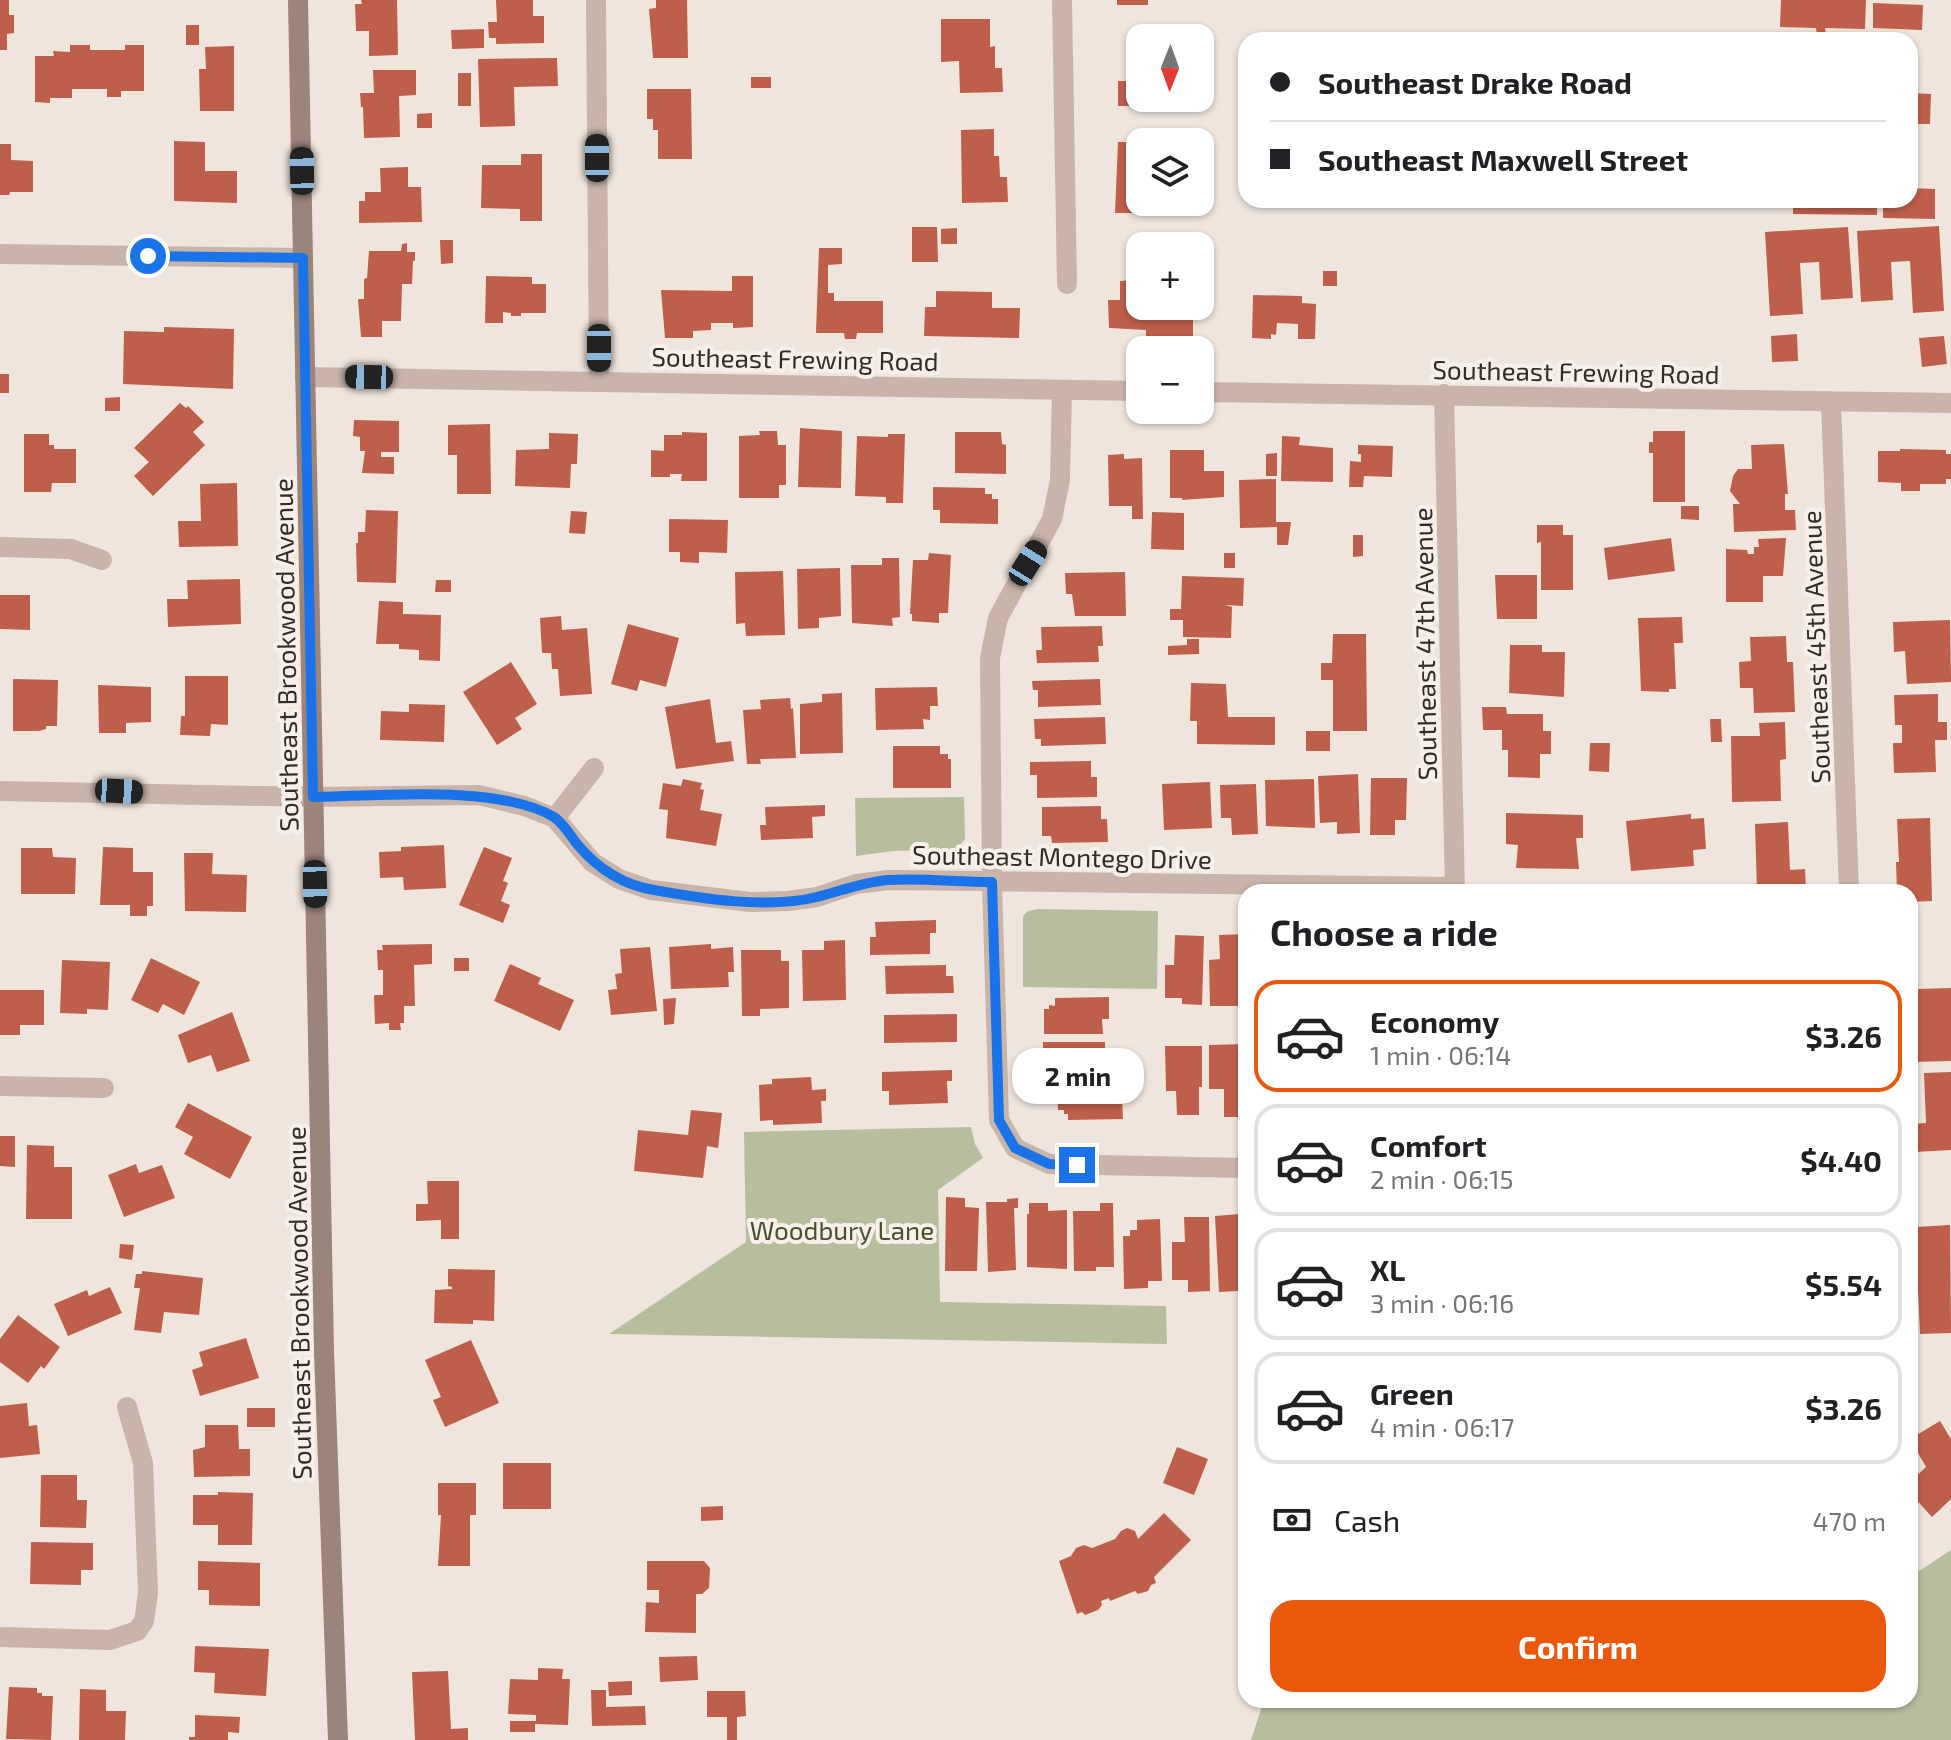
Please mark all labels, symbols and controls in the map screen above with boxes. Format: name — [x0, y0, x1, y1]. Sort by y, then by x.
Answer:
north arrow — [1126, 24, 1214, 112]
map controls — [1126, 24, 1214, 424]
text: Southeast Drake Road — [1318, 64, 1632, 100]
button: layers — [1126, 128, 1214, 216]
car — [585, 134, 609, 182]
text: Southeast Maxwell Street — [1318, 141, 1688, 177]
car — [290, 147, 314, 195]
button: + — [1126, 232, 1214, 320]
route start — [130, 238, 166, 274]
car — [587, 324, 611, 372]
button: − — [1126, 336, 1214, 424]
street label: Southeast Frewing Road — [651, 340, 939, 376]
street label: Southeast Frewing Road — [1432, 353, 1720, 389]
car — [345, 365, 393, 389]
street label: Southeast Brookwood Avenue — [266, 478, 304, 832]
street label: Southeast 47th Avenue — [1406, 507, 1442, 781]
street label: Southeast 45th Avenue — [1795, 510, 1835, 784]
car — [1005, 536, 1051, 590]
car — [94, 778, 144, 804]
street label: Southeast Montego Drive — [912, 838, 1212, 874]
car — [303, 860, 327, 908]
text: Choose a ride — [1270, 910, 1498, 953]
icon: car — [1274, 1000, 1346, 1072]
text: Economy — [1370, 1003, 1499, 1039]
text: $3.26 — [1805, 1018, 1882, 1054]
text: 1 min · 06:14 — [1370, 1039, 1511, 1070]
callout: 2 min — [1011, 1049, 1143, 1105]
text: 2 min — [1045, 1060, 1111, 1091]
icon: car — [1274, 1124, 1346, 1196]
street label: Southeast Brookwood Avenue — [279, 1126, 317, 1480]
text: Comfort — [1370, 1127, 1487, 1163]
text: $4.40 — [1800, 1142, 1882, 1178]
route end — [1059, 1147, 1095, 1183]
text: 2 min · 06:15 — [1370, 1163, 1513, 1194]
park label: Woodbury Lane — [750, 1214, 934, 1245]
icon: car — [1274, 1248, 1346, 1320]
text: XL — [1370, 1251, 1405, 1287]
text: $5.54 — [1805, 1266, 1882, 1302]
text: 3 min · 06:16 — [1370, 1287, 1514, 1318]
icon: car — [1274, 1372, 1346, 1444]
text: Green — [1370, 1375, 1454, 1411]
text: $3.26 — [1805, 1390, 1882, 1426]
text: 4 min · 06:17 — [1370, 1411, 1514, 1442]
icon: cash — [1270, 1498, 1314, 1542]
text: Cash — [1334, 1502, 1400, 1538]
text: 470 m — [1812, 1505, 1886, 1536]
button: Confirm — [1270, 1600, 1886, 1692]

